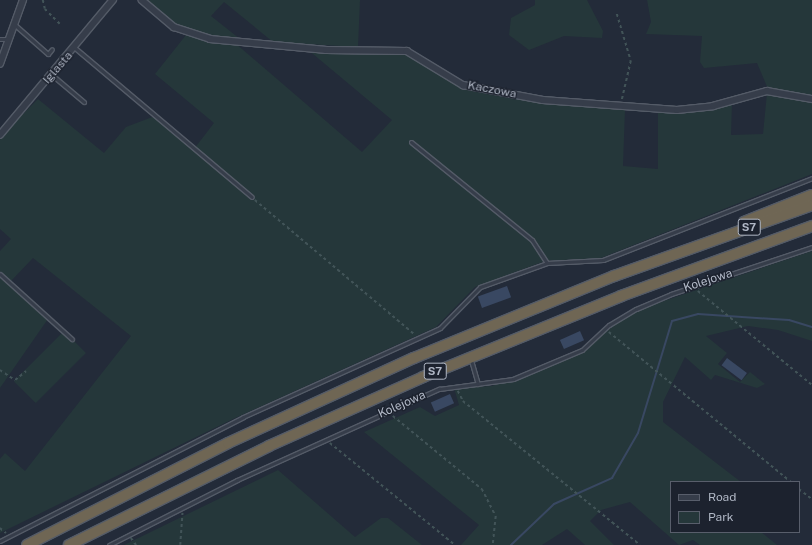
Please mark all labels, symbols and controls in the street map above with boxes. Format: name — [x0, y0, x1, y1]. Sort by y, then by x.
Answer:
street label: Iglasta — [40, 49, 76, 87]
street label: Kaczowa — [466, 78, 518, 102]
road number: S7 — [737, 218, 761, 236]
street label: Kolejowa — [682, 266, 734, 296]
road number: S7 — [423, 362, 447, 380]
street label: Kolejowa — [376, 388, 428, 422]
legend — [670, 481, 800, 533]
text: Road — [708, 490, 736, 504]
text: Park — [708, 510, 734, 524]

